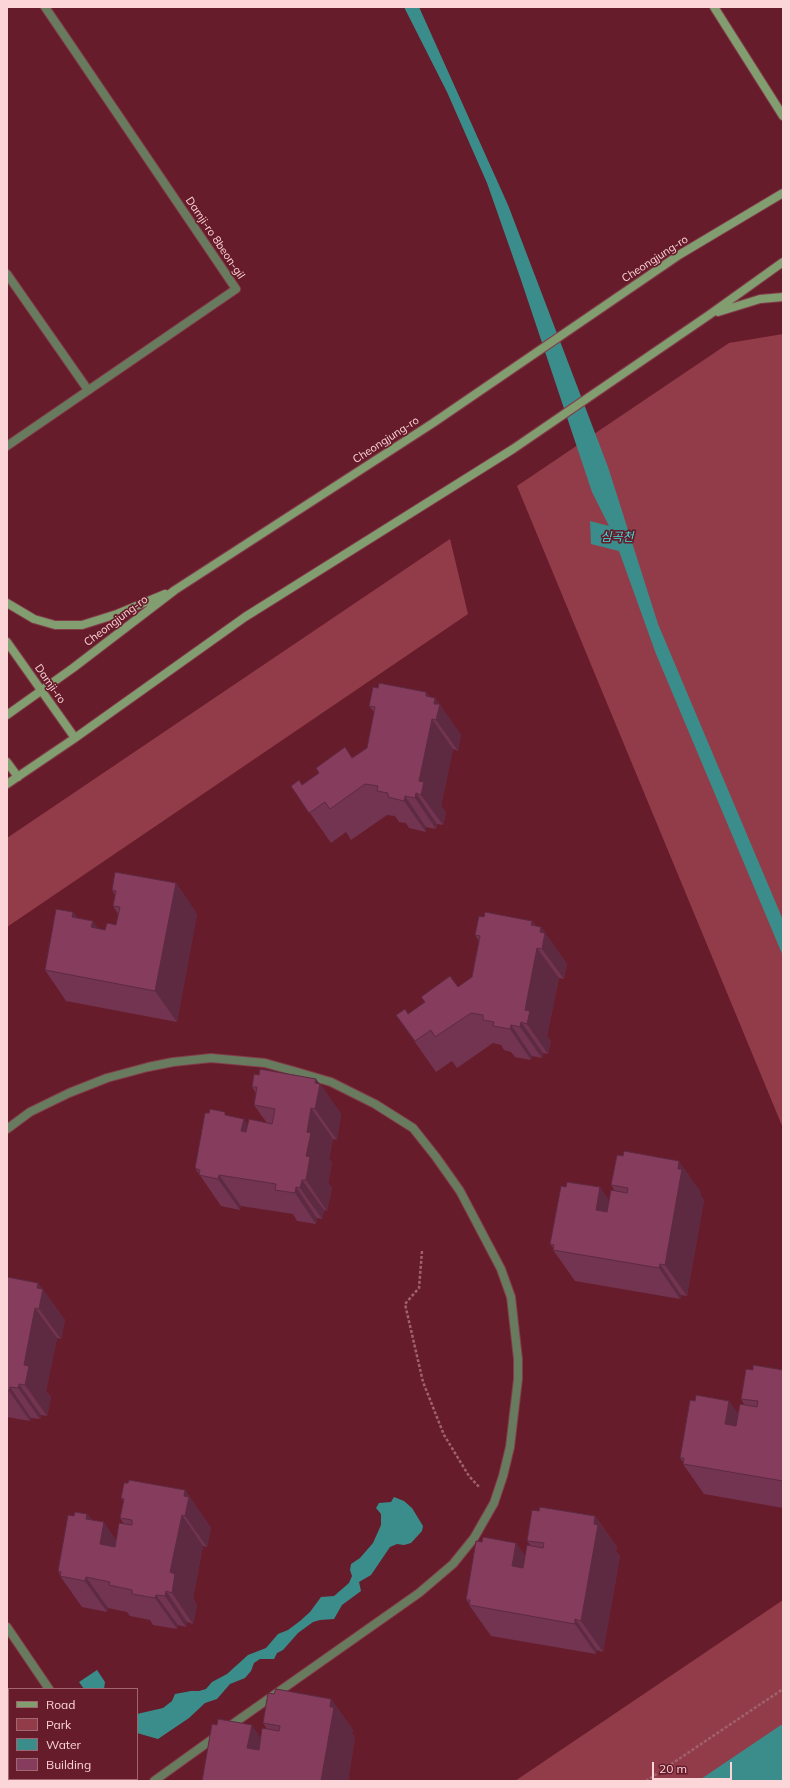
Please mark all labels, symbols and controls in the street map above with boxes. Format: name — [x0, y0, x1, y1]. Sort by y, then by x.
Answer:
street label: Damji-ro 8beon-gil — [183, 194, 247, 282]
street label: Cheongjung-ro — [619, 233, 691, 285]
street label: Cheongjung-ro — [350, 414, 422, 466]
water label: 심곡천 — [600, 530, 634, 544]
street label: Cheongjung-ro — [82, 593, 150, 649]
street label: Damji-ro — [32, 662, 68, 706]
legend — [8, 1688, 138, 1780]
text: Road — [46, 1697, 75, 1712]
text: Park — [46, 1717, 71, 1732]
text: Water — [46, 1737, 81, 1752]
scale bar — [654, 1754, 734, 1780]
text: Building — [46, 1757, 91, 1772]
text: 20 m — [659, 1761, 687, 1776]

